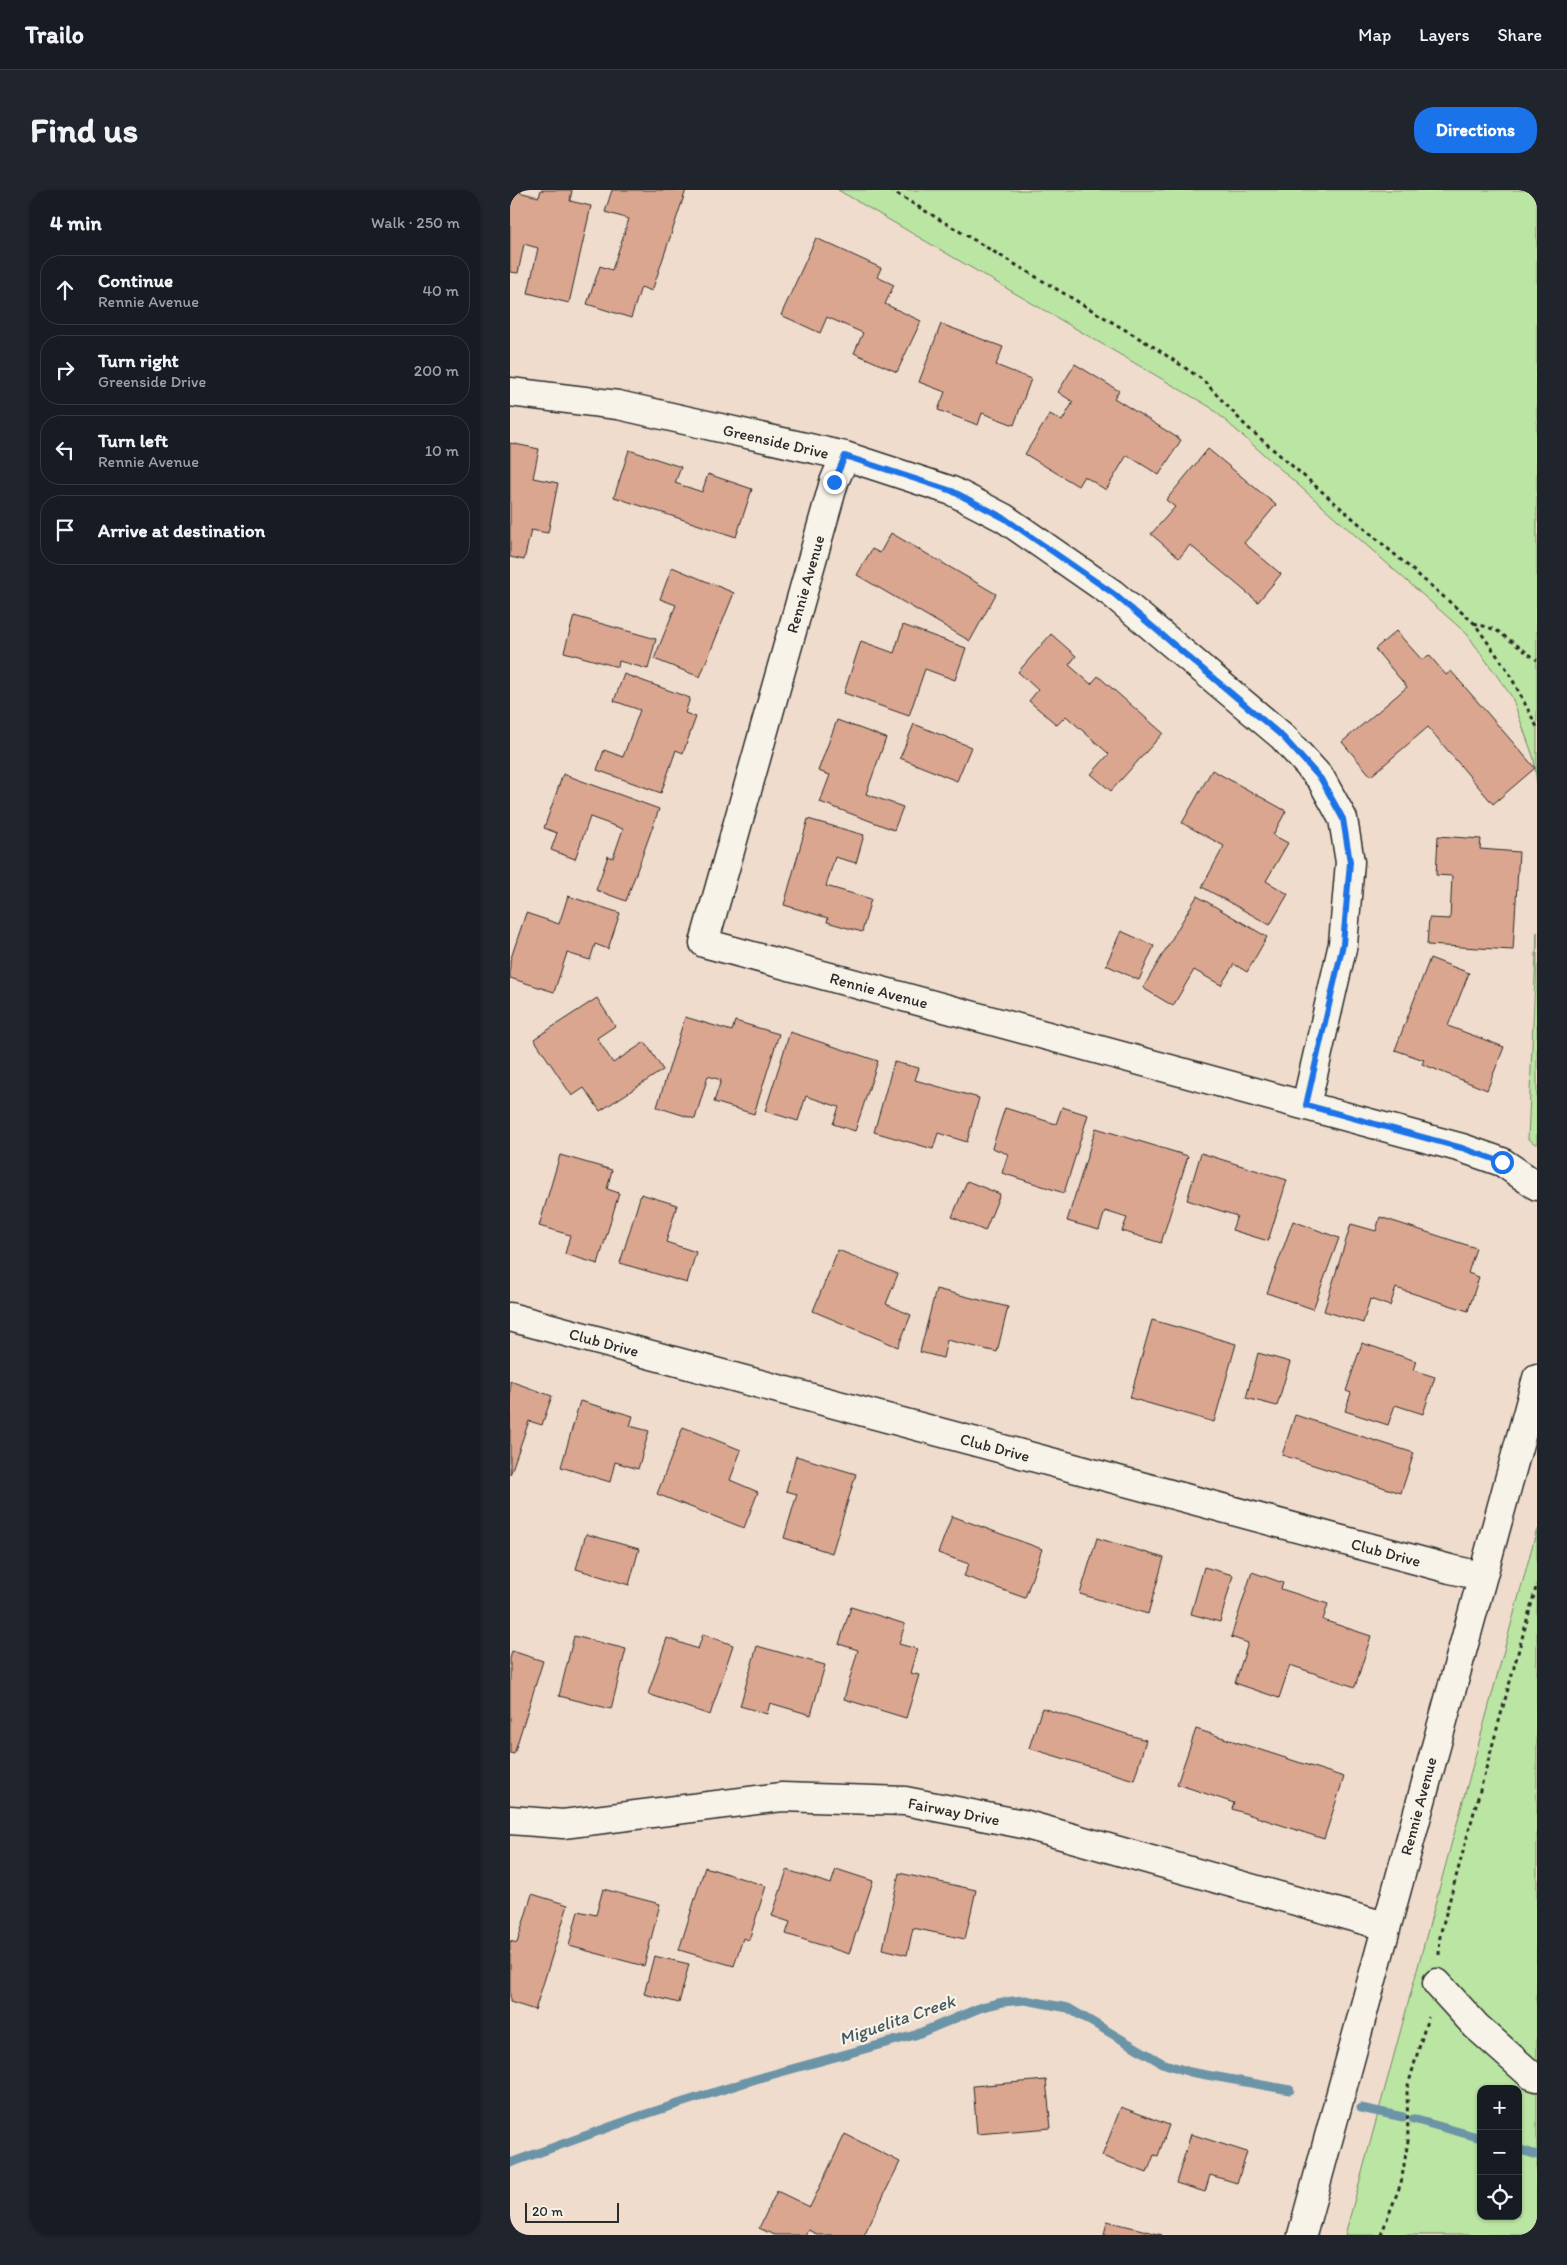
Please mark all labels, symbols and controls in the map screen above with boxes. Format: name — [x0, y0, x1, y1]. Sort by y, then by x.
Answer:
text: Trailo — [25, 20, 84, 49]
text: Map — [1358, 24, 1391, 46]
text: Layers — [1419, 24, 1469, 46]
text: Share — [1497, 24, 1542, 46]
button: Directions — [1414, 107, 1537, 153]
text: Find us — [30, 109, 138, 151]
text: 4 min — [50, 210, 102, 235]
text: Walk · 250 m — [371, 213, 460, 232]
text: Continue — [98, 269, 173, 292]
icon: ahead — [51, 276, 79, 304]
text: 40 m — [422, 281, 459, 300]
text: Rennie Avenue — [98, 292, 199, 311]
text: Turn right — [98, 349, 179, 372]
icon: right — [51, 356, 79, 384]
text: 200 m — [414, 361, 459, 380]
text: Greenside Drive — [98, 372, 206, 391]
street label: Greenside Drive — [721, 420, 831, 463]
text: Turn left — [98, 429, 168, 452]
icon: left — [51, 436, 79, 464]
text: 10 m — [425, 441, 459, 460]
text: Rennie Avenue — [98, 452, 199, 471]
route end — [823, 471, 846, 494]
icon: arrive — [51, 516, 79, 544]
text: Arrive at destination — [98, 519, 265, 542]
street label: Rennie Avenue — [782, 533, 829, 635]
street label: Rennie Avenue — [828, 968, 930, 1013]
route start — [1491, 1151, 1514, 1174]
street label: Club Drive — [567, 1324, 641, 1361]
street label: Club Drive — [958, 1429, 1032, 1466]
street label: Club Drive — [1349, 1534, 1423, 1571]
street label: Rennie Avenue — [1396, 1755, 1441, 1857]
street label: Fairway Drive — [907, 1793, 1001, 1830]
water label: Miguelita Creek — [836, 1989, 959, 2050]
map controls — [1477, 2085, 1522, 2220]
button: + — [1477, 2085, 1522, 2130]
button: − — [1477, 2130, 1522, 2175]
button: locate — [1477, 2175, 1522, 2220]
scale bar — [525, 2200, 619, 2223]
text: 20 m — [532, 2203, 563, 2220]

